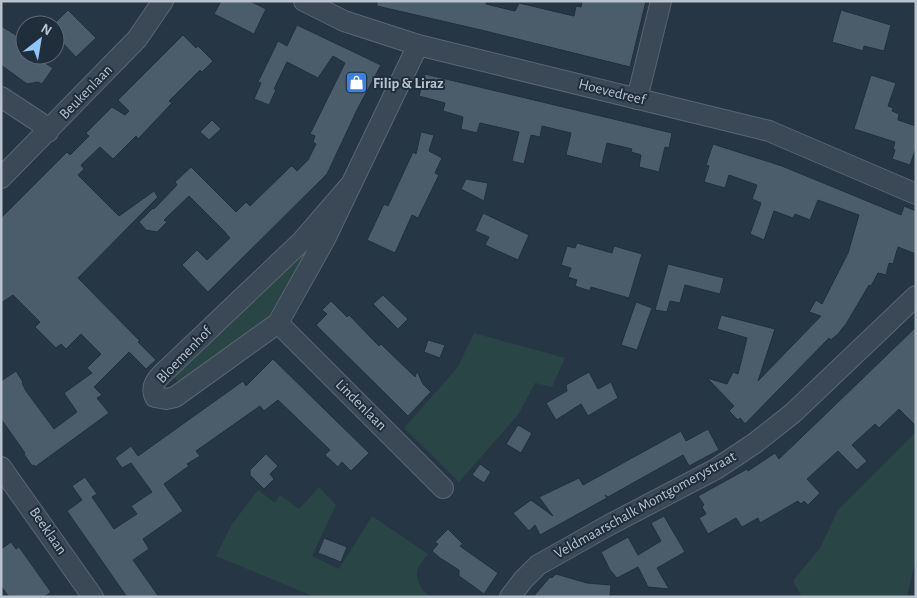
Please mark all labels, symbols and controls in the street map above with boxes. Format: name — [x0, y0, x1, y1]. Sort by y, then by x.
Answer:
north arrow — [15, 15, 65, 65]
text: N — [38, 21, 54, 38]
street label: Beukenlaan — [57, 62, 115, 122]
shop icon: Filip & Liraz — [345, 71, 369, 95]
place label: Filip & Liraz — [373, 76, 444, 91]
street label: Hoevedreef — [577, 76, 648, 108]
street label: Bloemenhof — [154, 323, 215, 386]
street label: Lindenlaan — [333, 377, 389, 433]
street label: Veldmaarschalk Montgomerystraat — [552, 449, 739, 561]
street label: Beeklaan — [26, 505, 70, 557]

